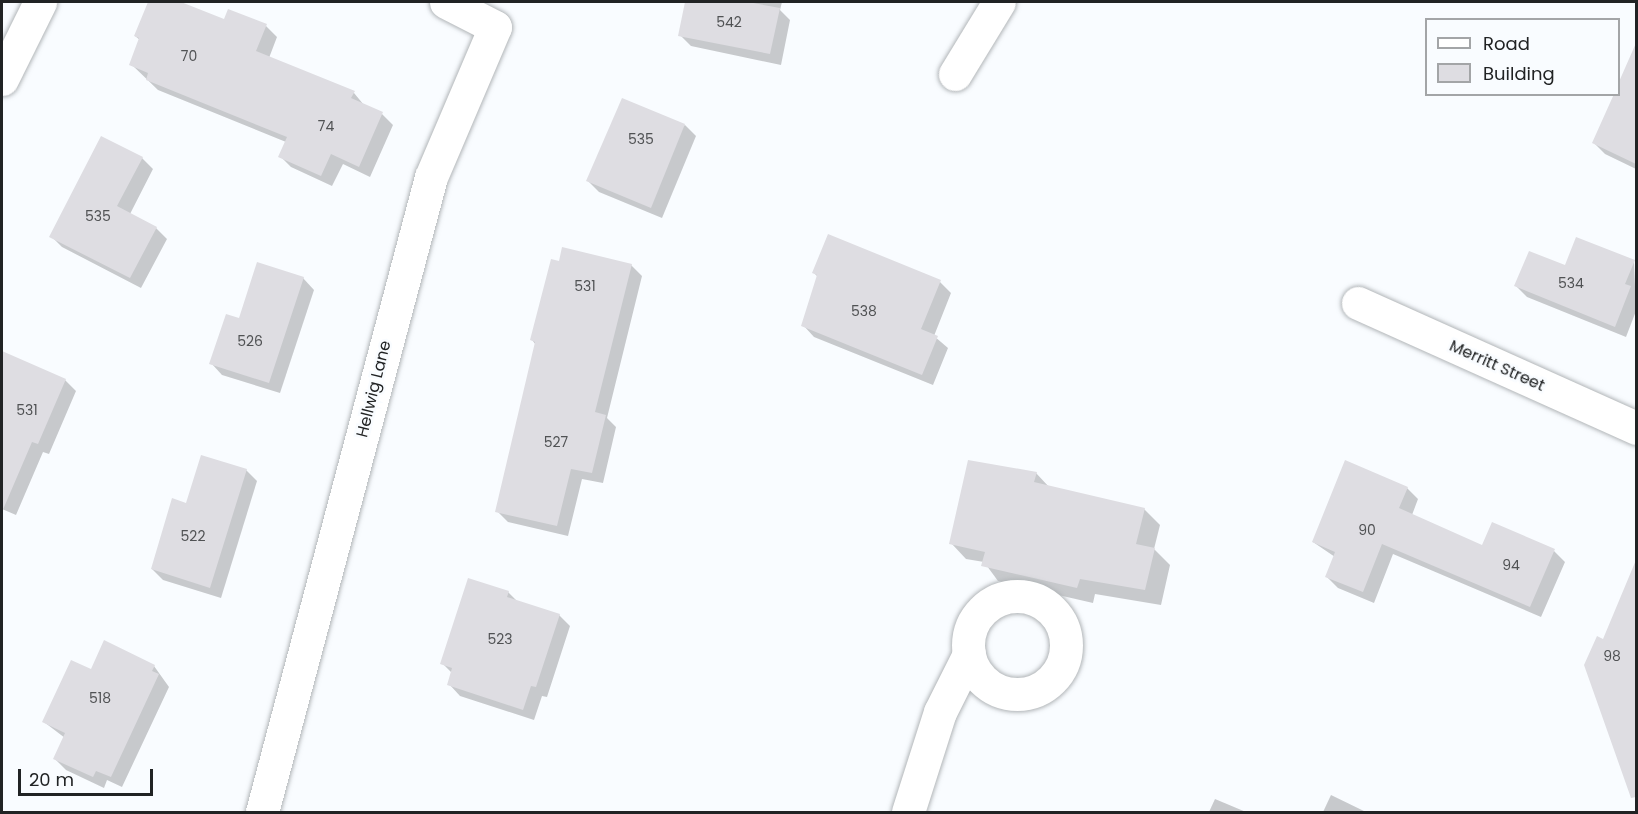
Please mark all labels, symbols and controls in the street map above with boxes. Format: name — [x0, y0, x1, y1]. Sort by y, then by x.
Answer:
house number: 542 — [716, 14, 742, 30]
legend — [1425, 18, 1620, 96]
text: Road — [1483, 31, 1530, 56]
house number: 70 — [181, 48, 197, 64]
text: Building — [1483, 61, 1555, 86]
house number: 74 — [318, 118, 334, 134]
house number: 535 — [628, 131, 654, 147]
house number: 535 — [85, 208, 111, 224]
house number: 534 — [1558, 275, 1584, 291]
house number: 531 — [574, 278, 596, 294]
house number: 538 — [851, 303, 877, 319]
house number: 526 — [237, 333, 263, 349]
street label: Merritt Street — [1446, 336, 1548, 396]
street label: Hellwig Lane — [353, 339, 395, 439]
house number: 531 — [16, 402, 38, 418]
house number: 527 — [544, 434, 568, 450]
house number: 90 — [1358, 522, 1376, 538]
house number: 522 — [181, 528, 205, 544]
house number: 94 — [1502, 557, 1520, 573]
house number: 523 — [487, 631, 513, 647]
house number: 98 — [1603, 648, 1621, 664]
house number: 518 — [89, 690, 111, 706]
scale bar — [21, 757, 156, 795]
text: 20 m — [29, 767, 74, 792]

